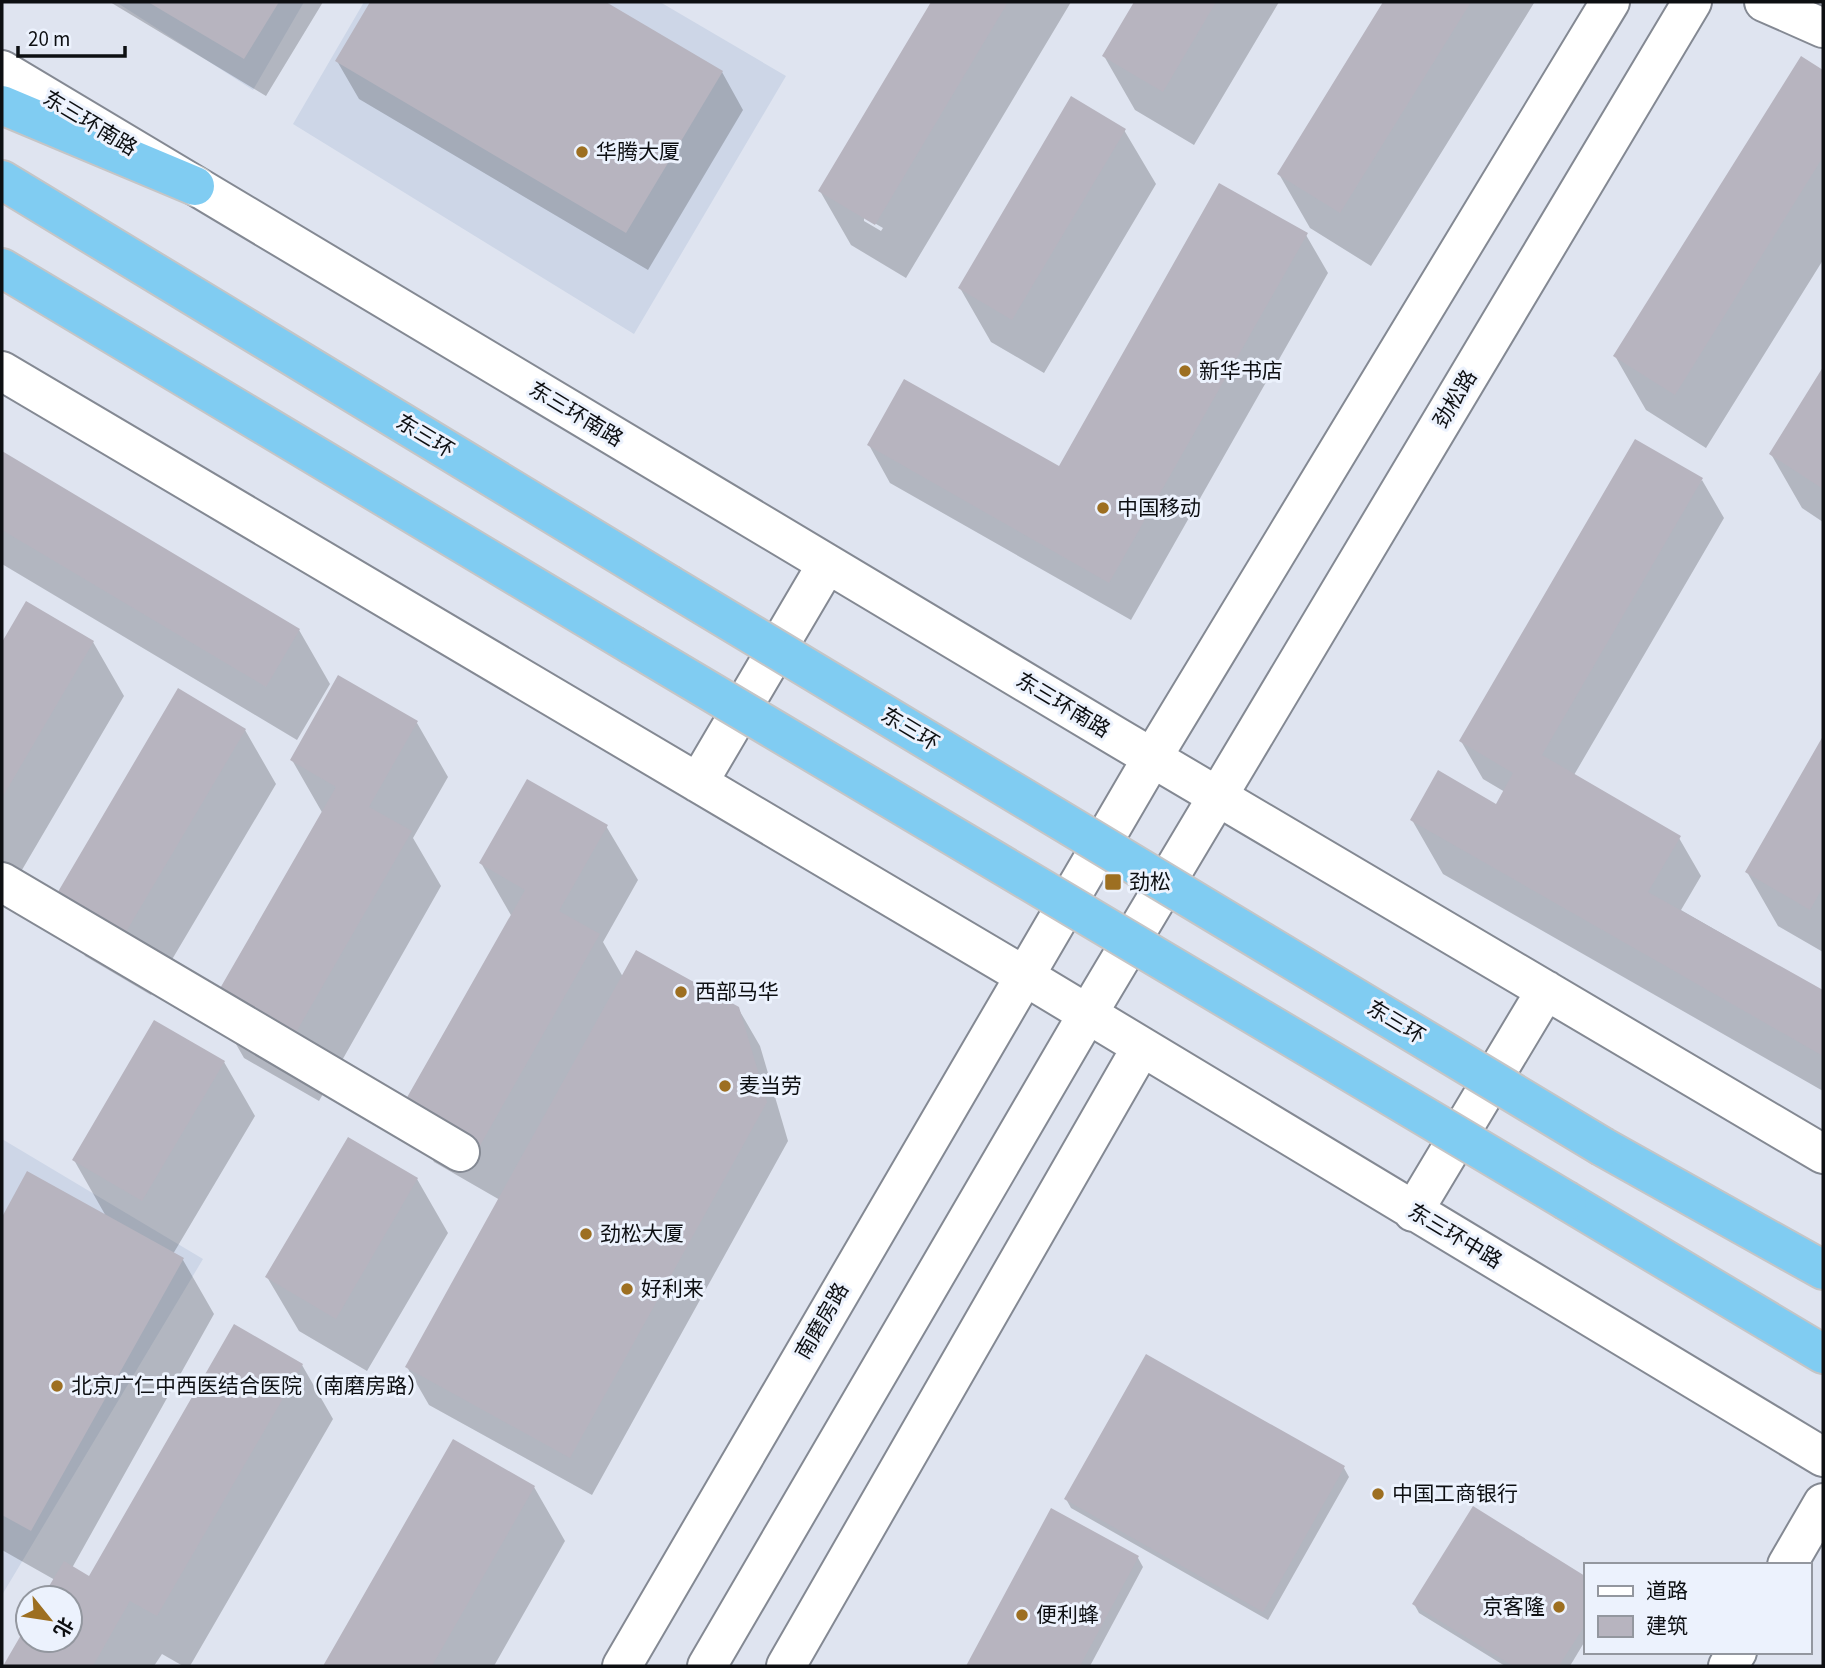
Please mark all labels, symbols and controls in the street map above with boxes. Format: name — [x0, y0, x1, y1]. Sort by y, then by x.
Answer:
scale bar — [18, 14, 124, 58]
text: 20 m — [28, 24, 70, 54]
street label: 东三环南路 — [37, 83, 143, 163]
place label: 华腾大厦 — [596, 137, 680, 167]
marker: 华腾大厦 — [574, 144, 590, 160]
place label: 新华书店 — [1199, 356, 1283, 386]
marker: 新华书店 — [1177, 363, 1193, 379]
street label: 劲松路 — [1426, 364, 1484, 434]
street label: 东三环南路 — [523, 374, 629, 454]
street label: 东三环 — [390, 407, 460, 465]
place label: 中国移动 — [1117, 493, 1201, 523]
marker: 中国移动 — [1095, 500, 1111, 516]
street label: 东三环南路 — [1010, 665, 1116, 745]
street label: 东三环 — [875, 700, 945, 758]
place label: 劲松 — [1129, 867, 1171, 897]
marker: 劲松 — [1103, 872, 1123, 892]
place label: 西部马华 — [695, 977, 779, 1007]
marker: 西部马华 — [673, 984, 689, 1000]
street label: 东三环 — [1361, 993, 1431, 1051]
place label: 麦当劳 — [739, 1071, 802, 1101]
marker: 麦当劳 — [717, 1078, 733, 1094]
street label: 东三环中路 — [1402, 1196, 1508, 1276]
place label: 劲松大厦 — [600, 1219, 684, 1249]
marker: 劲松大厦 — [578, 1226, 594, 1242]
place label: 好利来 — [641, 1274, 704, 1304]
street label: 南磨房路 — [788, 1277, 856, 1365]
marker: 好利来 — [619, 1281, 635, 1297]
place label: 北京广仁中西医结合医院（南磨房路） — [71, 1371, 428, 1401]
marker: 北京广仁中西医结合医院（南磨房路） — [49, 1378, 65, 1394]
place label: 中国工商银行 — [1392, 1479, 1518, 1509]
marker: 中国工商银行 — [1370, 1486, 1386, 1502]
legend — [1584, 1563, 1811, 1654]
text: 道路 — [1646, 1576, 1688, 1606]
north arrow — [14, 1584, 84, 1654]
place label: 京客隆 — [1482, 1592, 1545, 1622]
marker: 京客隆 — [1551, 1599, 1567, 1615]
place label: 便利蜂 — [1036, 1600, 1099, 1630]
marker: 便利蜂 — [1014, 1607, 1030, 1623]
text: 建筑 — [1646, 1611, 1688, 1641]
text: 北 — [46, 1612, 79, 1642]

